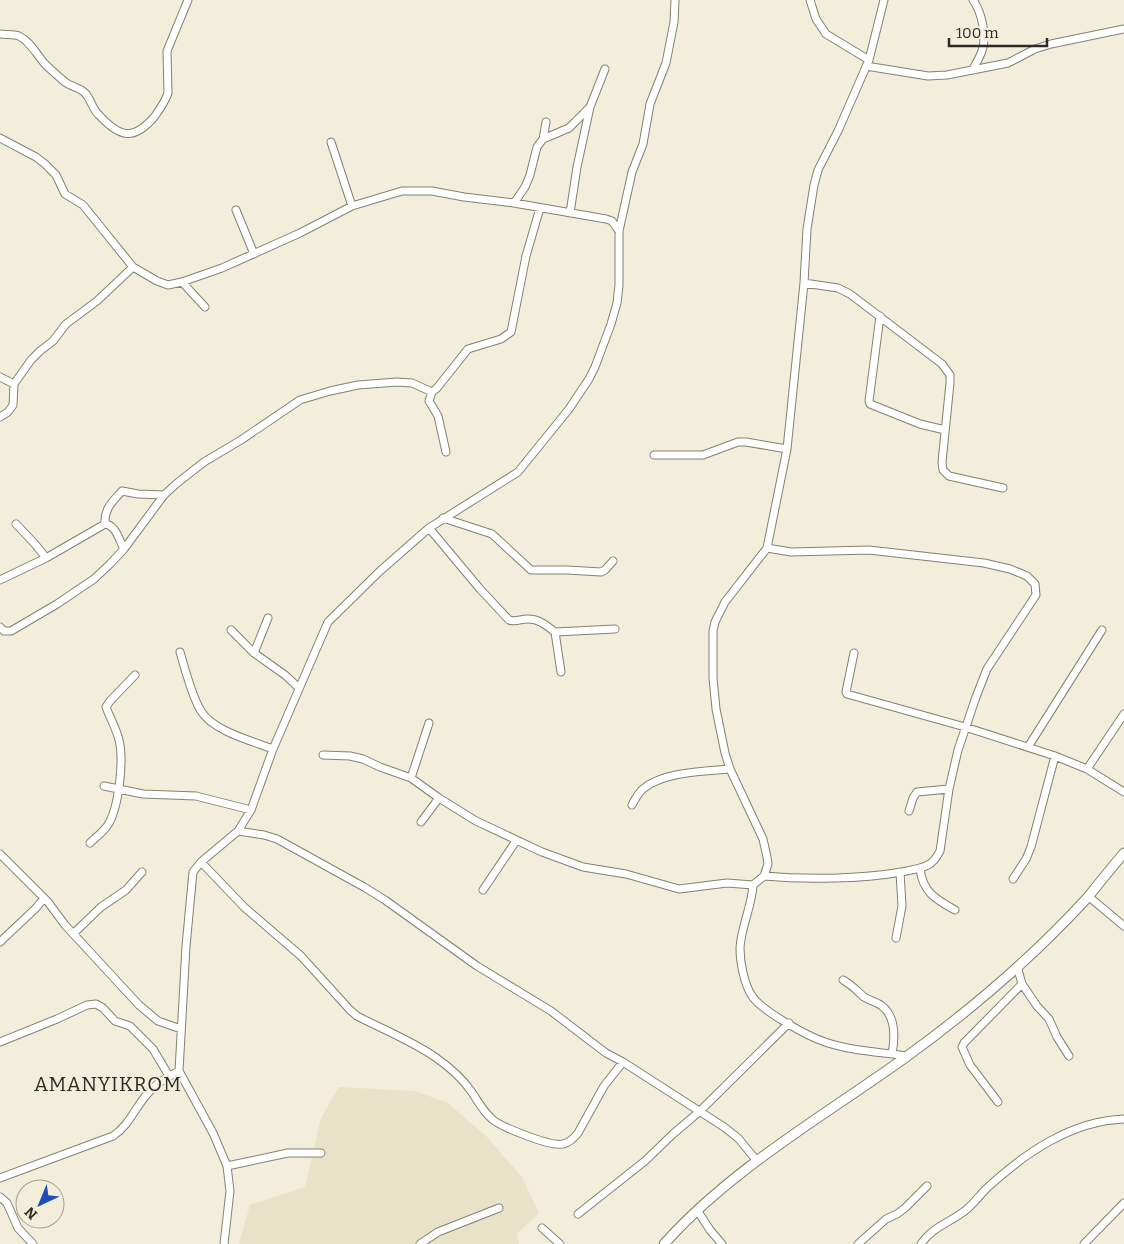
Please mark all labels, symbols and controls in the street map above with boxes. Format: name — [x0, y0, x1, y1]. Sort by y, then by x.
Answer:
scale bar — [949, 15, 1046, 47]
text: 100 m — [956, 24, 999, 42]
district label: AMANYIKROM — [34, 1072, 182, 1096]
north arrow — [15, 1179, 65, 1229]
text: N — [21, 1203, 41, 1223]

